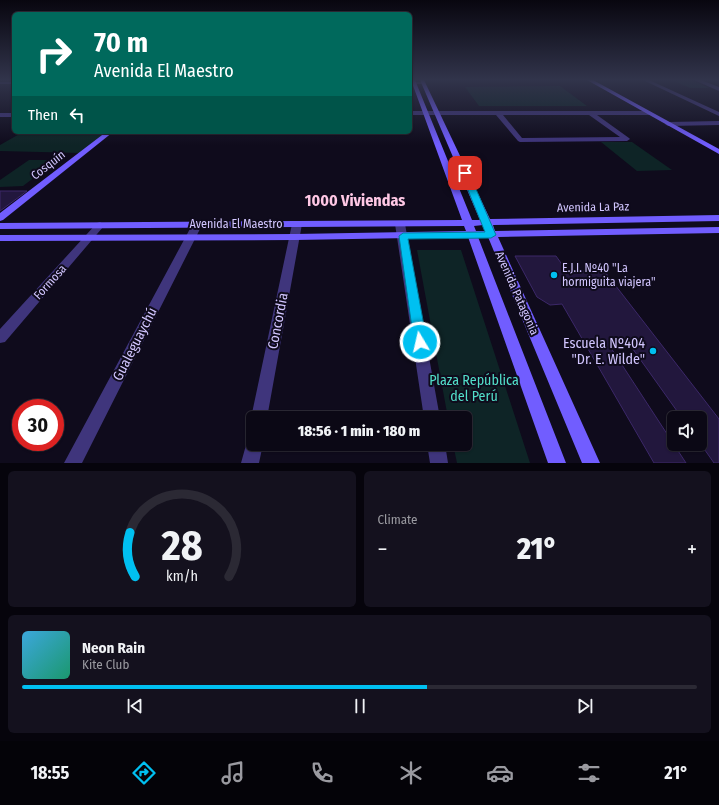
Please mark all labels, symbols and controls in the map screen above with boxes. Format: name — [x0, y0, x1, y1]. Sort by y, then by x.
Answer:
text: 70 m — [94, 26, 148, 59]
icon: right — [28, 28, 80, 80]
text: Avenida El Maestro — [94, 60, 234, 82]
icon: left — [66, 104, 88, 126]
text: Then — [28, 106, 58, 124]
street label: Cosquín — [28, 147, 68, 183]
pin — [448, 156, 482, 190]
icon: arrive — [454, 162, 476, 184]
district label: 1000 Viviendas — [305, 191, 405, 210]
street label: Avenida La Paz — [557, 199, 629, 215]
street label: Avenida El Maestro — [189, 217, 283, 231]
street label: Avenida Patagonia — [492, 249, 542, 337]
place label: E.J.I. Nº40 "La hormiguita viajera" — [562, 261, 656, 289]
street label: Formosa — [31, 262, 69, 302]
marker: E.J.I. Nº40 "La hormiguita viajera" — [549, 270, 559, 280]
street label: Concordia — [264, 291, 292, 351]
street label: Gualeguaychú — [109, 305, 161, 383]
position arrow — [399, 321, 441, 363]
place label: Escuela Nº404 "Dr. E. Wilde" — [563, 335, 645, 368]
marker: Escuela Nº404 "Dr. E. Wilde" — [648, 346, 658, 356]
park label: Plaza República del Perú — [429, 372, 519, 405]
speed limit sign: 30 — [12, 399, 64, 451]
map controls — [667, 411, 707, 451]
button: sound — [667, 411, 707, 451]
text: 18:56 · 1 min · 180 m — [298, 422, 420, 440]
text: Climate — [378, 512, 418, 527]
text: 28 — [160, 521, 202, 571]
text: 21° — [517, 531, 558, 567]
text: − — [378, 536, 387, 563]
text: + — [687, 536, 697, 563]
text: km/h — [166, 568, 198, 585]
text: Neon Rain — [82, 639, 145, 657]
text: Kite Club — [82, 657, 129, 672]
icon: previous — [124, 695, 146, 717]
icon: pause — [349, 695, 371, 717]
icon: next — [574, 695, 596, 717]
icon: directions — [130, 759, 158, 787]
icon: music — [219, 759, 247, 787]
icon: phone — [308, 759, 336, 787]
icon: climate — [397, 759, 425, 787]
icon: car — [486, 759, 514, 787]
icon: filters — [575, 759, 603, 787]
text: 18:55 — [30, 762, 69, 784]
text: 21° — [664, 762, 688, 784]

